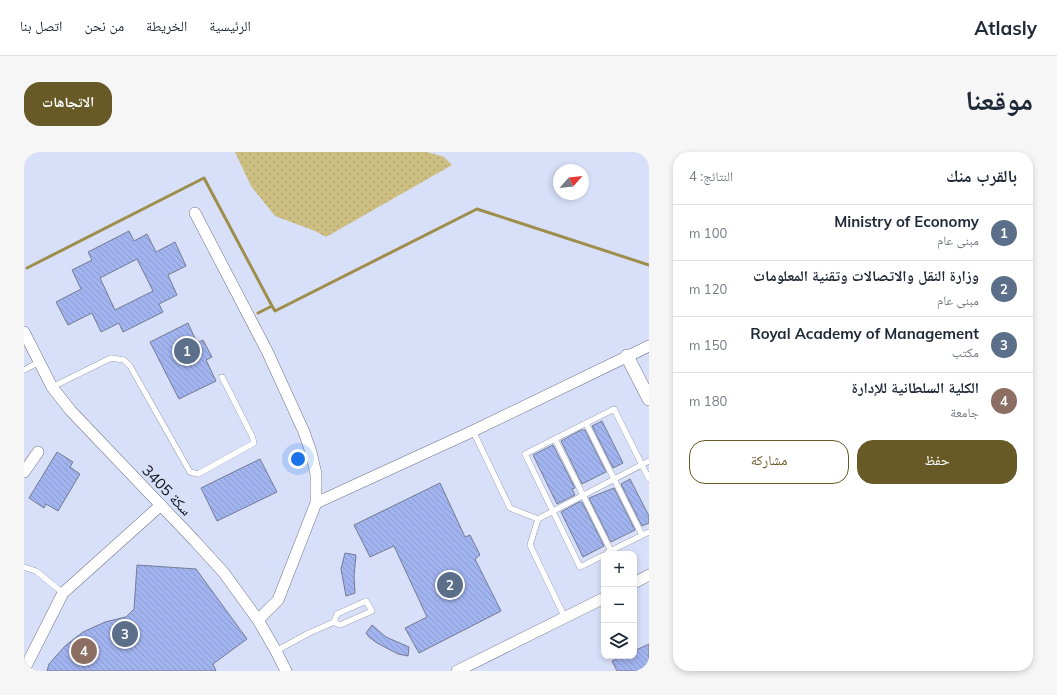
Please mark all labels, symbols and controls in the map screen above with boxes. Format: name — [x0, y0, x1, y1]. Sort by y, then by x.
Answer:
text: Atlasly — [974, 16, 1037, 40]
text: اتصل بنا — [20, 17, 62, 35]
text: من نحن — [84, 17, 124, 35]
text: الخريطة — [146, 17, 187, 35]
text: الرئيسية — [209, 17, 251, 35]
button: الاتجاهات — [24, 82, 112, 126]
text: موقعنا — [965, 82, 1033, 117]
north arrow — [553, 164, 589, 200]
text: بالقرب منك — [946, 165, 1017, 186]
text: النتائج: 4 — [689, 168, 733, 184]
text: Ministry of Economy — [834, 212, 979, 231]
text: 100 m — [689, 225, 727, 241]
text: 1 — [1000, 225, 1008, 241]
text: مبنى عام — [937, 232, 979, 248]
text: وزارة النقل والاتصالات وتقنية المعلومات — [753, 266, 979, 285]
text: 120 m — [689, 281, 727, 297]
text: 2 — [1000, 281, 1008, 297]
text: مبنى عام — [937, 292, 979, 308]
text: Royal Academy of Management — [750, 324, 979, 343]
pin: 1 — [174, 336, 200, 366]
text: 150 m — [689, 337, 727, 353]
text: 3 — [1000, 337, 1008, 353]
text: مكتب — [952, 344, 979, 360]
text: الكلية السلطانية للإدارة — [852, 378, 979, 397]
text: 180 m — [689, 393, 727, 409]
text: 4 — [1000, 393, 1008, 409]
text: جامعة — [950, 404, 979, 420]
button: مشاركة — [689, 440, 849, 484]
button: حفظ — [857, 440, 1017, 484]
your location — [288, 449, 308, 469]
street label: سكة 3405 — [138, 461, 196, 520]
map controls — [601, 551, 637, 659]
button: + — [601, 551, 637, 587]
pin: 2 — [437, 570, 463, 600]
button: − — [601, 587, 637, 623]
pin: 3 — [112, 619, 138, 649]
button: layers — [601, 623, 637, 659]
pin: 4 — [71, 636, 97, 666]

